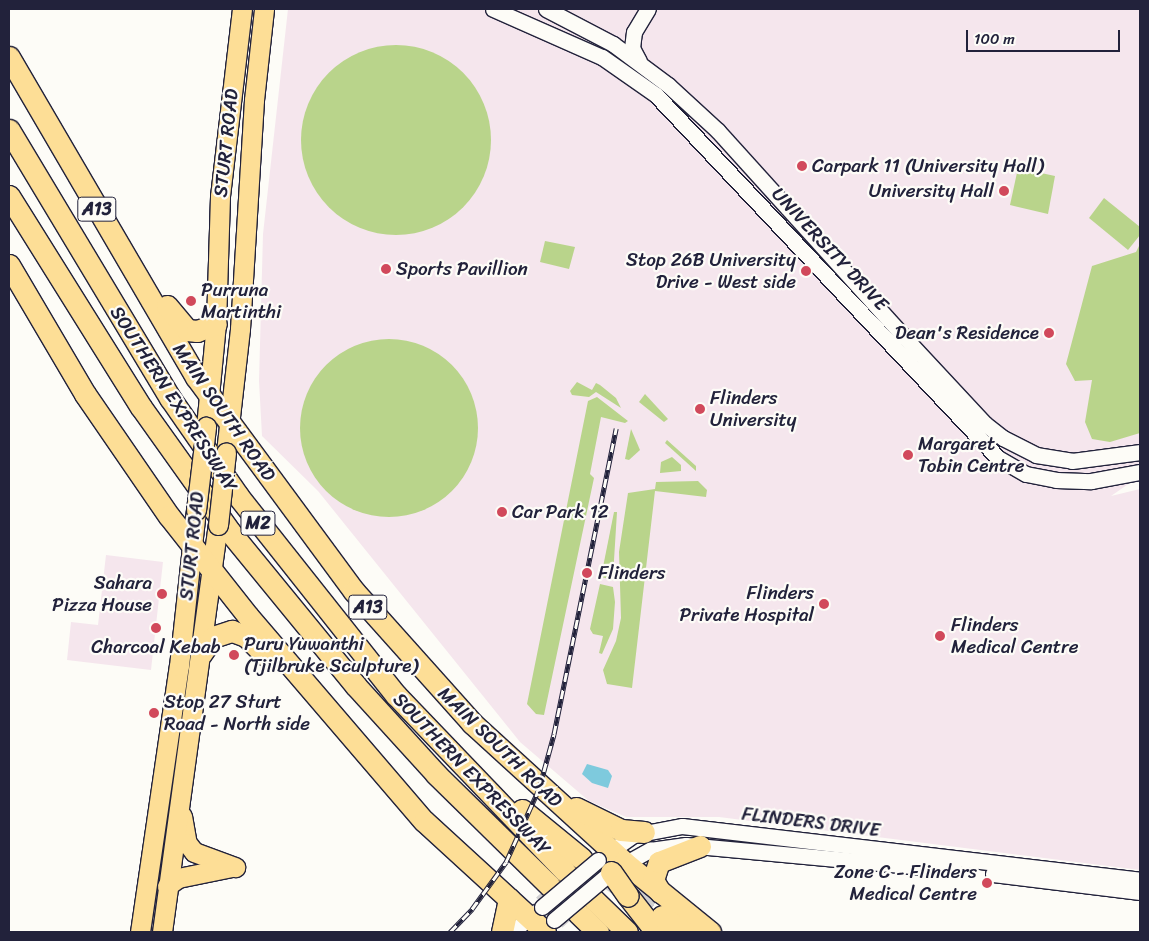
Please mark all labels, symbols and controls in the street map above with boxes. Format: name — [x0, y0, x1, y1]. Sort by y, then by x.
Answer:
scale bar — [969, 20, 1123, 52]
text: 100 m — [974, 26, 1015, 52]
street label: STURT ROAD — [209, 88, 243, 198]
place label: Carpark 11 (University Hall) — [812, 155, 1043, 177]
marker: Carpark 11 (University Hall) — [796, 160, 808, 172]
place label: University Hall — [869, 180, 994, 202]
street label: UNIVERSITY DRIVE — [766, 182, 894, 316]
marker: University Hall — [998, 185, 1010, 197]
road number: A13 — [77, 193, 117, 224]
place label: Stop 26B University Drive - West side — [626, 249, 796, 293]
place label: Sports Pavillion — [396, 258, 528, 280]
marker: Sports Pavillion — [380, 263, 392, 275]
marker: Stop 26B University Drive - West side — [800, 265, 812, 277]
place label: Purruna Martinthi — [201, 279, 281, 323]
marker: Purruna Martinthi — [185, 295, 197, 307]
street label: SOUTHERN EXPRESSWAY — [105, 301, 243, 497]
place label: Dean's Residence — [893, 322, 1039, 344]
marker: Dean's Residence — [1043, 327, 1055, 339]
street label: MAIN SOUTH ROAD — [167, 338, 281, 486]
place label: Flinders University — [710, 387, 796, 431]
marker: Flinders University — [694, 403, 706, 415]
place label: Margaret Tobin Centre — [918, 433, 1025, 477]
marker: Margaret Tobin Centre — [902, 449, 914, 461]
street label: STURT ROAD — [175, 491, 209, 601]
place label: Car Park 12 — [512, 501, 609, 523]
marker: Car Park 12 — [496, 506, 508, 518]
road number: M2 — [239, 508, 277, 538]
place label: Flinders — [598, 562, 666, 584]
marker: Flinders — [580, 566, 594, 580]
place label: Sahara Pizza House — [52, 572, 152, 616]
place label: Flinders Private Hospital — [680, 582, 814, 626]
marker: Sahara Pizza House — [156, 588, 168, 600]
road number: A13 — [348, 592, 388, 622]
marker: Flinders Private Hospital — [818, 598, 830, 610]
place label: Flinders Medical Centre — [951, 614, 1079, 658]
marker: Charcoal Kebab — [150, 622, 162, 634]
marker: Flinders Medical Centre — [933, 629, 947, 643]
place label: Puru Yuwanthi (Tjilbruke Sculpture) — [244, 633, 419, 677]
place label: Charcoal Kebab — [91, 636, 221, 658]
marker: Puru Yuwanthi (Tjilbruke Sculpture) — [228, 649, 240, 661]
street label: MAIN SOUTH ROAD — [433, 682, 567, 812]
street label: SOUTHERN EXPRESSWAY — [388, 687, 556, 861]
place label: Stop 27 Sturt Road - North side — [164, 691, 311, 735]
marker: Stop 27 Sturt Road - North side — [148, 707, 160, 719]
street label: FLINDERS DRIVE — [740, 802, 882, 842]
place label: Zone C - Flinders Medical Centre — [834, 861, 977, 905]
marker: Zone C - Flinders Medical Centre — [981, 877, 993, 889]

